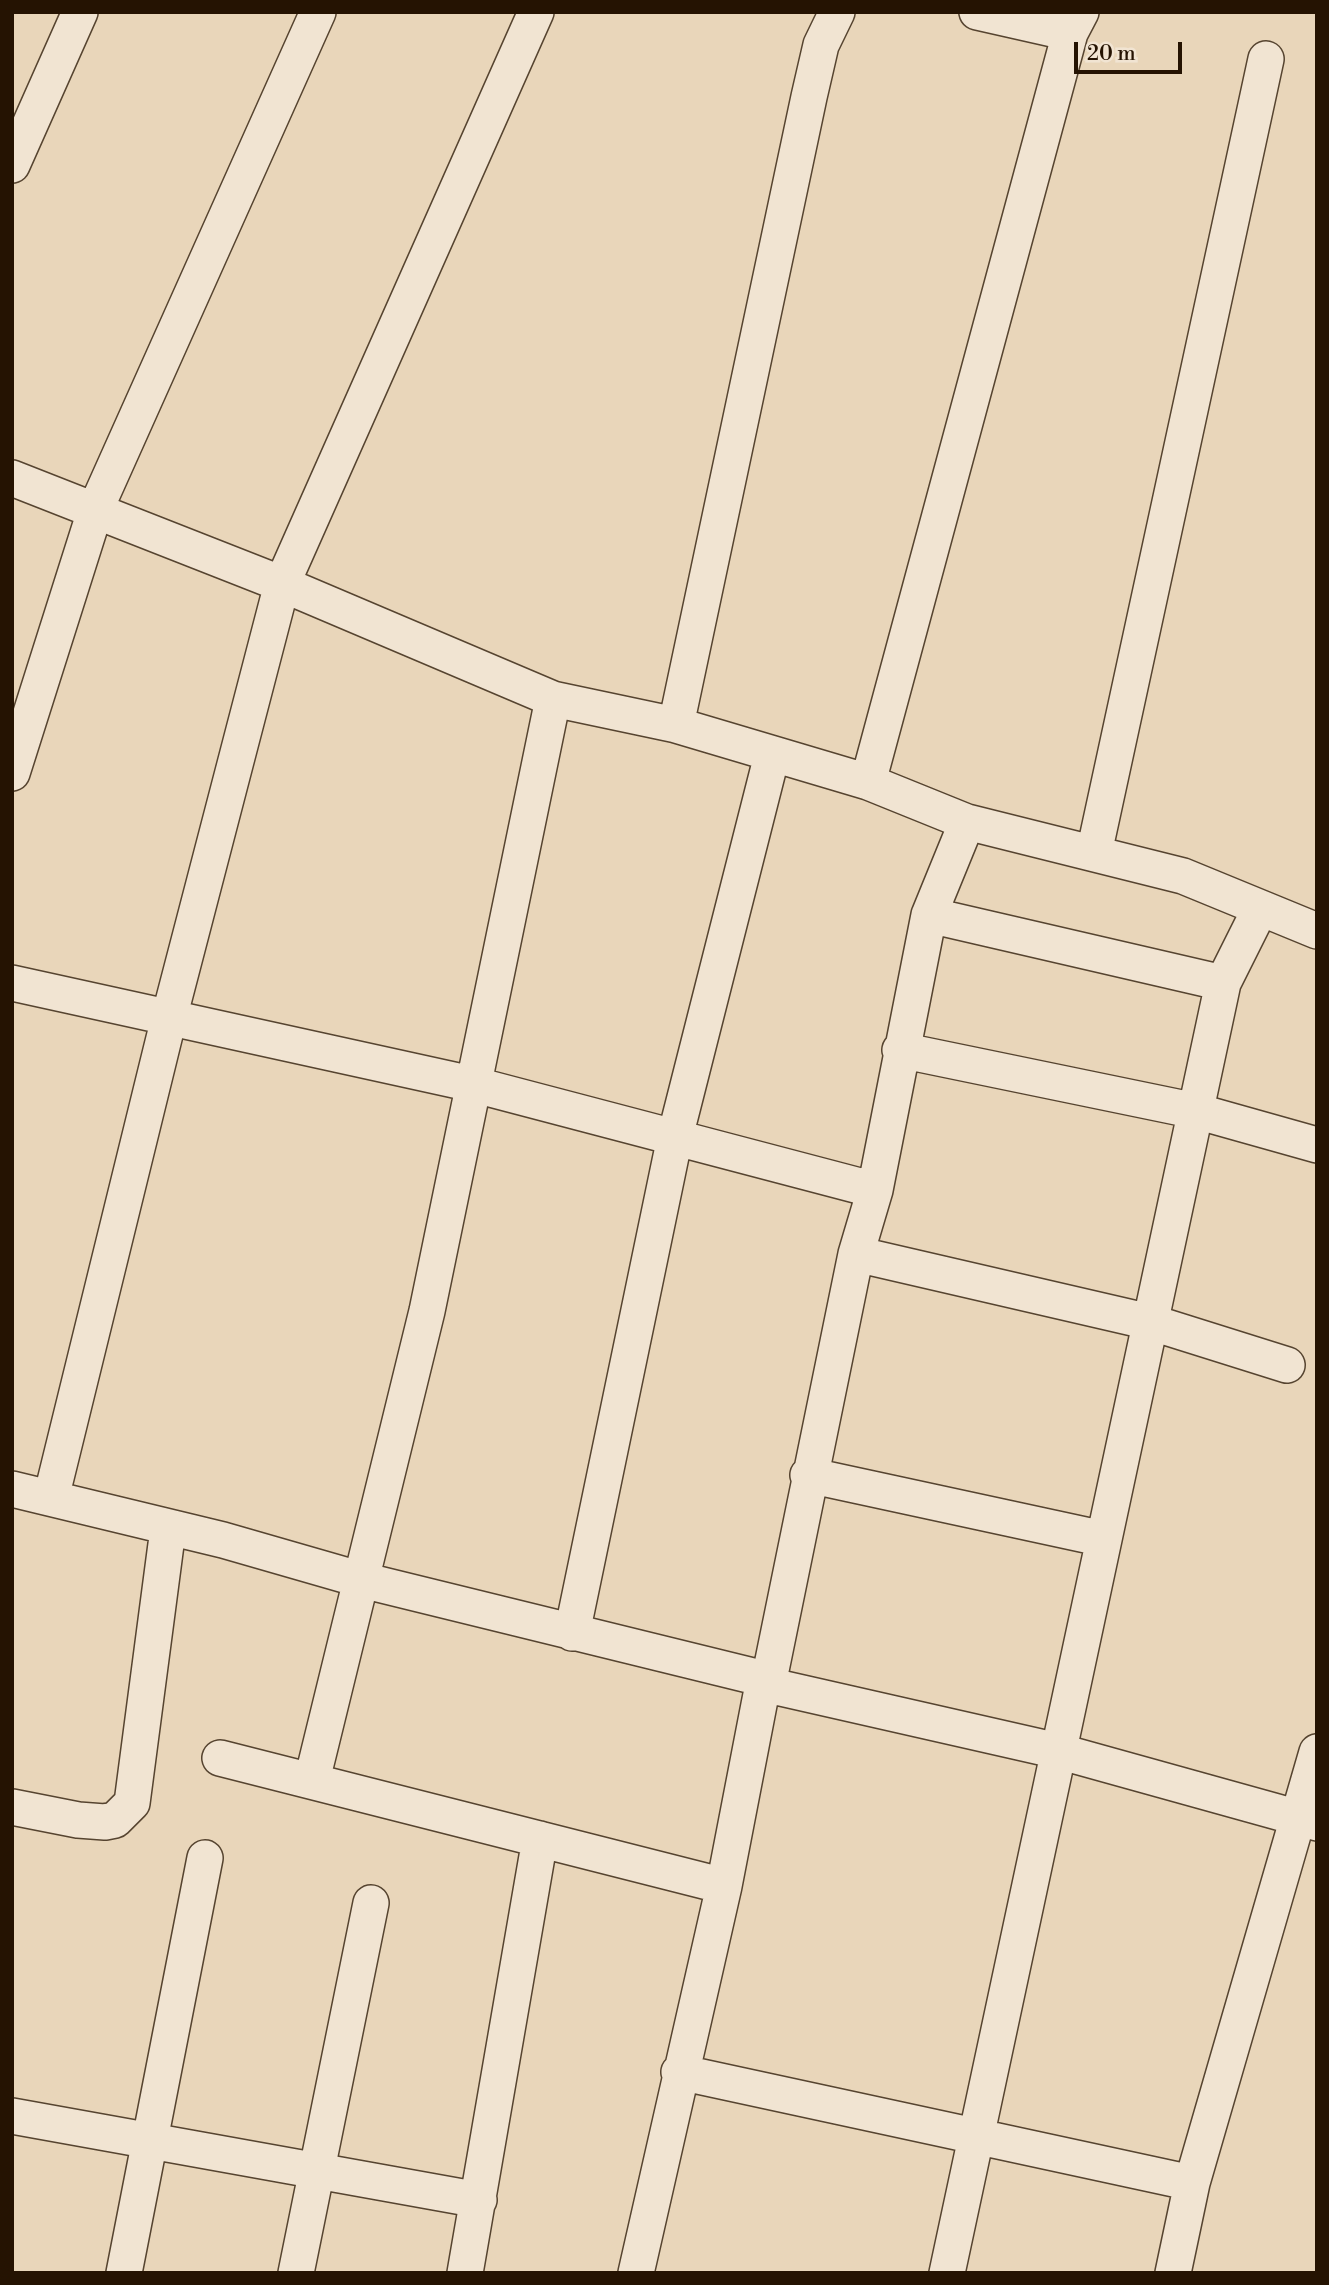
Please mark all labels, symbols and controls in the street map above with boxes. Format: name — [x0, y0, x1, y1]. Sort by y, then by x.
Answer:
scale bar — [1077, 28, 1186, 72]
text: 20 m — [1087, 41, 1136, 67]

